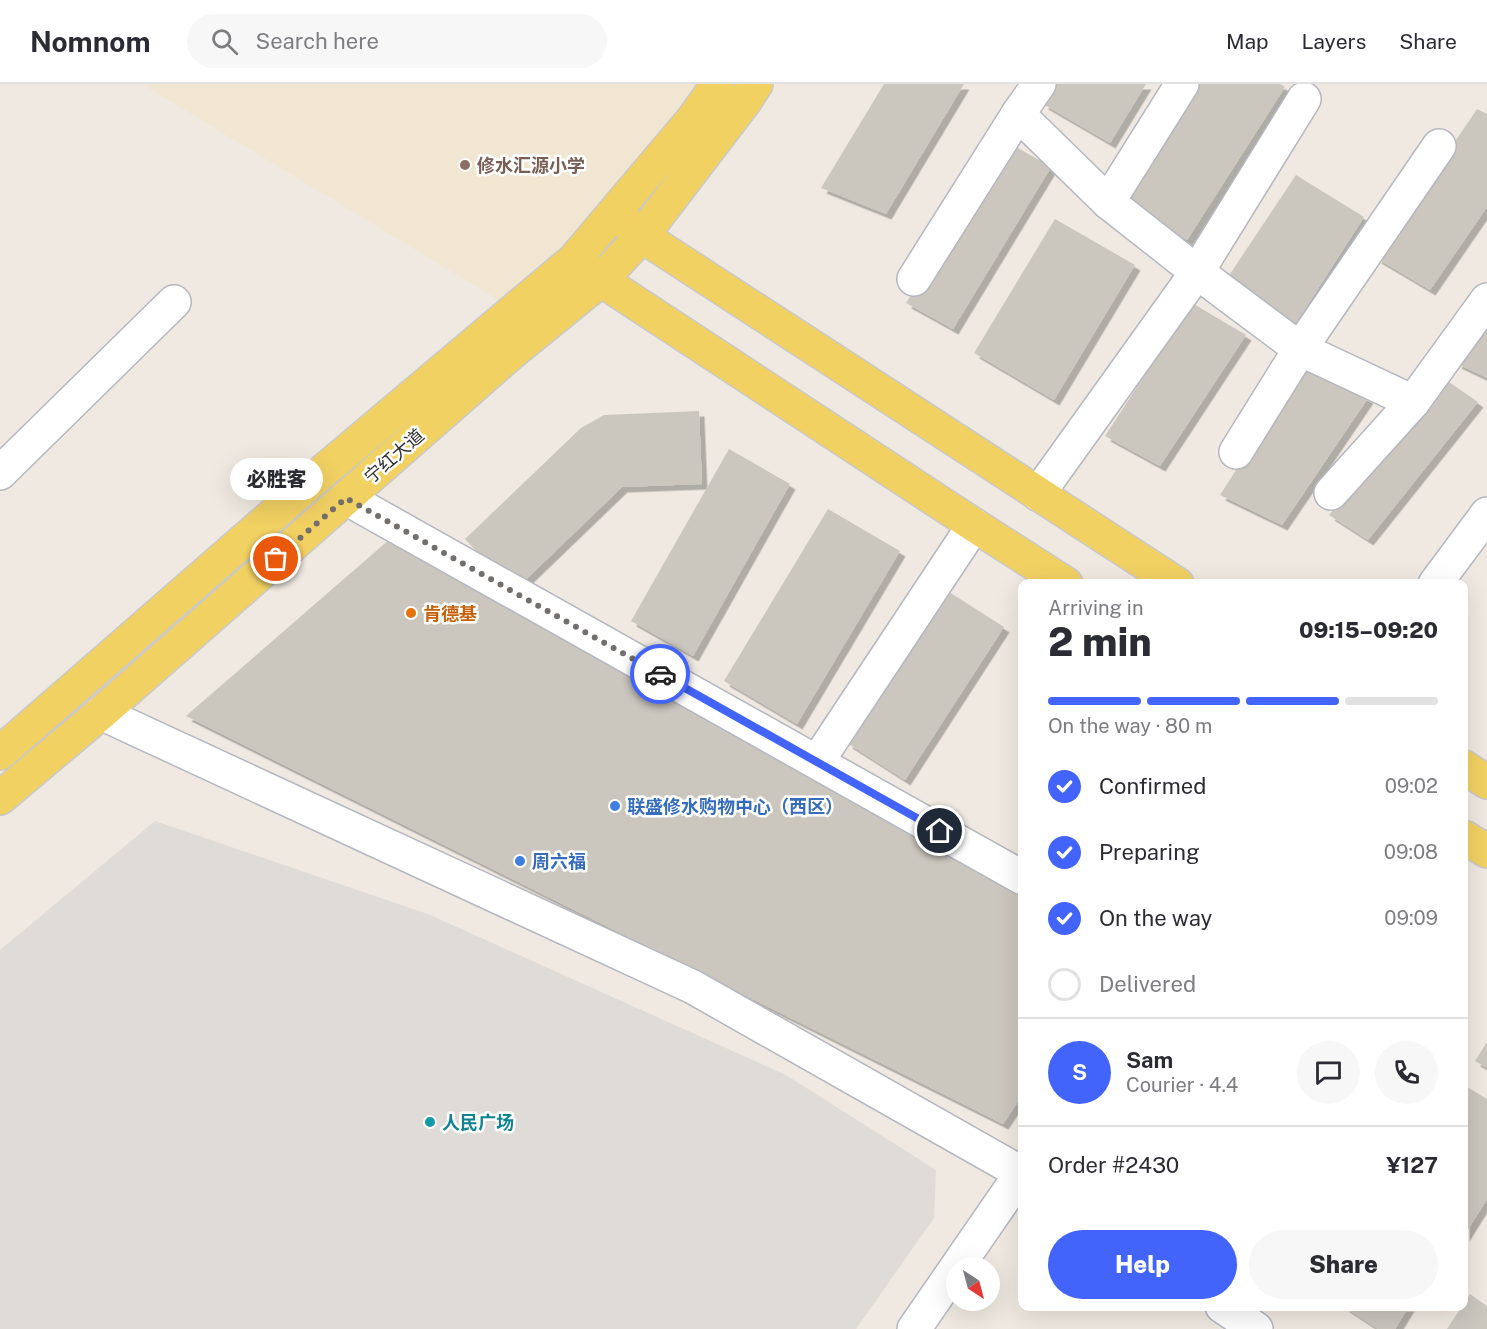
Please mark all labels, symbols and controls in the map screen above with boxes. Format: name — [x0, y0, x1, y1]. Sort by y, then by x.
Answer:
search box — [187, 14, 607, 68]
text: Nomnom — [30, 25, 151, 58]
icon: search — [208, 25, 241, 58]
text: Search here — [256, 28, 379, 54]
text: Map — [1226, 29, 1269, 54]
text: Layers — [1302, 29, 1366, 54]
text: Share — [1399, 29, 1457, 54]
place label: 修水汇源小学 — [477, 155, 585, 176]
marker: 修水汇源小学 — [458, 158, 472, 172]
street label: 宁红大道 — [360, 424, 428, 488]
callout: 必胜客 — [230, 457, 322, 499]
text: 必胜客 — [247, 467, 307, 491]
pin — [250, 533, 301, 584]
icon: bag — [259, 542, 292, 575]
text: Arriving in — [1048, 596, 1143, 620]
place label: 肯德基 — [423, 603, 477, 624]
marker: 肯德基 — [404, 606, 418, 620]
text: 09:15–09:20 — [1299, 617, 1438, 643]
text: 2 min — [1048, 619, 1152, 665]
courier — [630, 644, 690, 704]
icon: car — [644, 658, 677, 691]
text: On the way · 80 m — [1048, 714, 1212, 738]
icon: check — [1048, 770, 1081, 803]
text: Confirmed — [1099, 773, 1206, 799]
text: 09:02 — [1385, 774, 1438, 798]
place label: 联盛修水购物中心（西区） — [627, 796, 843, 817]
marker: 联盛修水购物中心（西区） — [608, 799, 622, 813]
pin — [914, 805, 965, 856]
icon: home — [923, 814, 956, 847]
icon: check — [1048, 836, 1081, 869]
text: Preparing — [1099, 839, 1200, 865]
text: 09:08 — [1384, 840, 1438, 864]
place label: 周六福 — [532, 851, 586, 872]
marker: 周六福 — [513, 854, 527, 868]
icon: check — [1048, 902, 1081, 935]
text: On the way — [1099, 905, 1212, 931]
text: 09:09 — [1384, 906, 1438, 930]
text: Delivered — [1099, 971, 1196, 997]
button: chat — [1297, 1041, 1360, 1104]
button: phone — [1375, 1041, 1438, 1104]
text: Sam — [1126, 1047, 1173, 1073]
text: S — [1072, 1059, 1087, 1085]
text: Courier · 4.4 — [1126, 1073, 1238, 1097]
place label: 人民广场 — [442, 1112, 514, 1133]
marker: 人民广场 — [423, 1115, 437, 1129]
text: Order #2430 — [1048, 1152, 1179, 1178]
text: ¥127 — [1386, 1152, 1438, 1178]
button: Help — [1048, 1230, 1237, 1299]
button: Share — [1249, 1230, 1438, 1299]
north arrow — [946, 1257, 1000, 1311]
map controls — [946, 1257, 1000, 1311]

